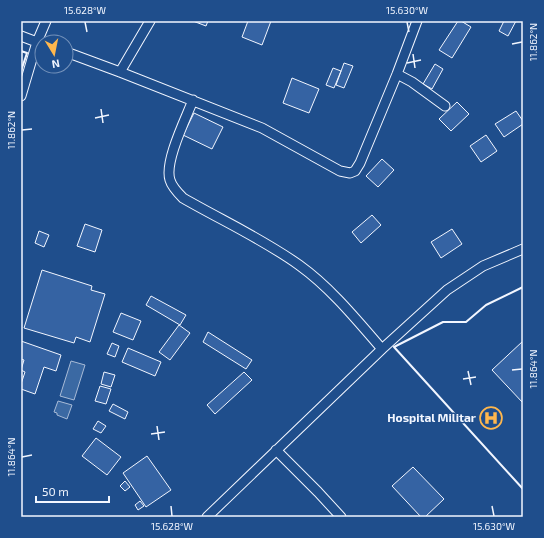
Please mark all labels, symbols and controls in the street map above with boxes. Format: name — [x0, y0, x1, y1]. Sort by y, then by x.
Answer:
text: 15.628°W — [64, 4, 107, 16]
text: 15.630°W — [386, 4, 429, 16]
text: 11.862°N — [527, 23, 539, 61]
north arrow — [34, 34, 74, 74]
text: N — [51, 57, 61, 71]
text: 11.862°N — [5, 111, 17, 149]
text: 11.864°N — [527, 350, 539, 388]
hospital icon: Hospital Militar — [478, 405, 504, 431]
place label: Hospital Militar — [387, 410, 476, 424]
text: 11.864°N — [5, 438, 17, 476]
scale bar — [36, 478, 109, 504]
text: 50 m — [42, 484, 69, 498]
text: 15.628°W — [151, 520, 194, 532]
text: 15.630°W — [473, 520, 516, 532]

